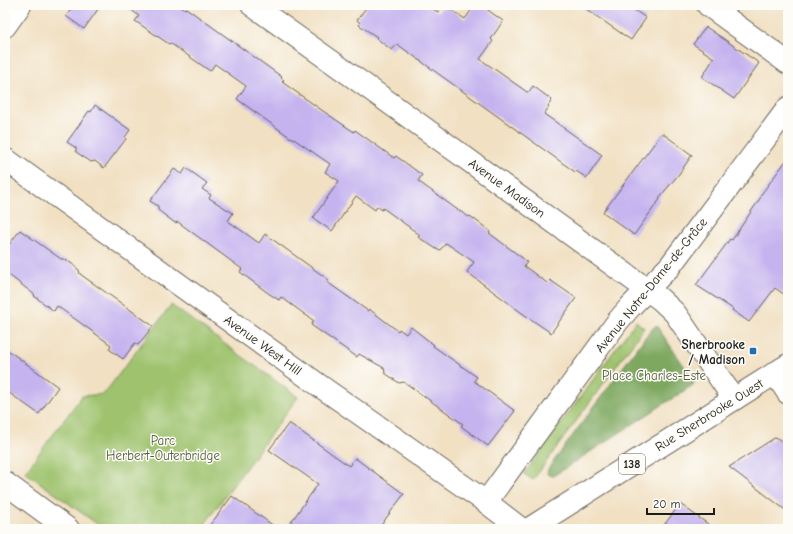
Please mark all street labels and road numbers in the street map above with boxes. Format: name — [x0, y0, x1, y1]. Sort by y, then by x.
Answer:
street label: Avenue Madison — [466, 155, 548, 221]
street label: Avenue Notre-Dame-de-Grâce — [592, 214, 710, 355]
street label: Avenue West Hill — [221, 312, 305, 378]
street label: Rue Sherbrooke Ouest — [652, 375, 767, 454]
road number: 138 — [619, 454, 645, 474]

